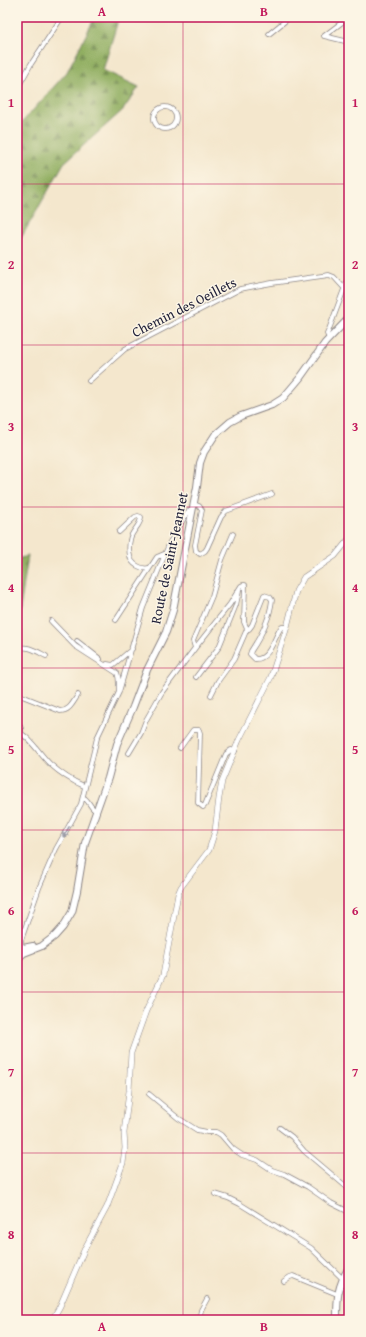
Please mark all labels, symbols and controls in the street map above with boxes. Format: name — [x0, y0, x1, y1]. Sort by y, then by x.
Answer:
text: A — [98, 2, 107, 21]
text: B — [260, 2, 268, 21]
text: 1 — [8, 93, 14, 112]
text: 1 — [352, 93, 358, 112]
text: 2 — [8, 255, 15, 274]
text: 2 — [352, 255, 359, 274]
street label: Chemin des Oeillets — [128, 272, 240, 342]
text: 3 — [8, 417, 14, 436]
text: 3 — [352, 417, 358, 436]
street label: Route de Saint-Jeannet — [145, 490, 193, 626]
text: 4 — [8, 578, 15, 597]
text: 4 — [352, 578, 359, 597]
text: 5 — [8, 740, 15, 759]
text: 5 — [352, 740, 359, 759]
one-way arrow — [61, 826, 69, 838]
text: 6 — [8, 901, 15, 920]
text: 6 — [352, 901, 359, 920]
text: 7 — [8, 1063, 15, 1082]
text: 7 — [352, 1063, 359, 1082]
text: 8 — [8, 1225, 15, 1244]
text: 8 — [352, 1225, 359, 1244]
text: A — [98, 1317, 107, 1336]
text: B — [260, 1317, 268, 1336]

